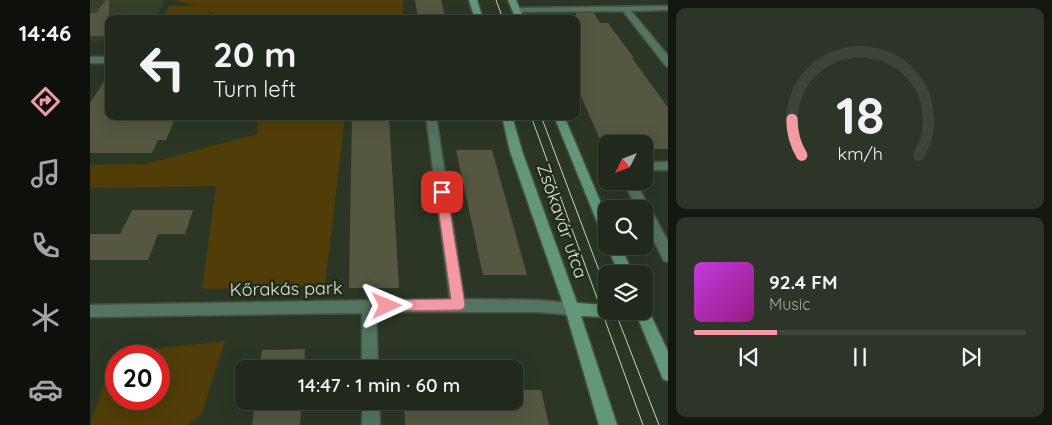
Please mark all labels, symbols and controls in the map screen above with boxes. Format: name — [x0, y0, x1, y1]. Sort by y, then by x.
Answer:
text: 14:46 — [19, 19, 71, 47]
text: 20 m — [213, 32, 296, 76]
icon: left — [130, 35, 195, 100]
text: Turn left — [213, 75, 296, 103]
text: 18 — [836, 82, 884, 147]
icon: directions — [28, 84, 63, 119]
north arrow — [598, 135, 652, 190]
map controls — [598, 135, 653, 320]
text: km/h — [837, 142, 883, 164]
icon: music — [28, 156, 63, 191]
street label: Zsókavár utca — [532, 160, 593, 281]
pin — [421, 171, 463, 213]
icon: arrive — [428, 178, 456, 206]
button: search — [598, 200, 653, 255]
icon: phone — [28, 228, 63, 263]
button: layers — [598, 265, 653, 320]
text: 92.4 FM — [769, 270, 838, 294]
street label: Kőrakás park — [229, 276, 343, 301]
position arrow — [360, 279, 412, 331]
text: Music — [769, 294, 811, 314]
icon: climate — [28, 300, 63, 335]
icon: previous — [735, 343, 763, 371]
icon: pause — [846, 343, 874, 371]
icon: next — [957, 343, 985, 371]
speed limit sign: 20 — [105, 345, 170, 410]
icon: car — [28, 372, 63, 407]
text: 14:47 · 1 min · 60 m — [298, 373, 460, 397]

